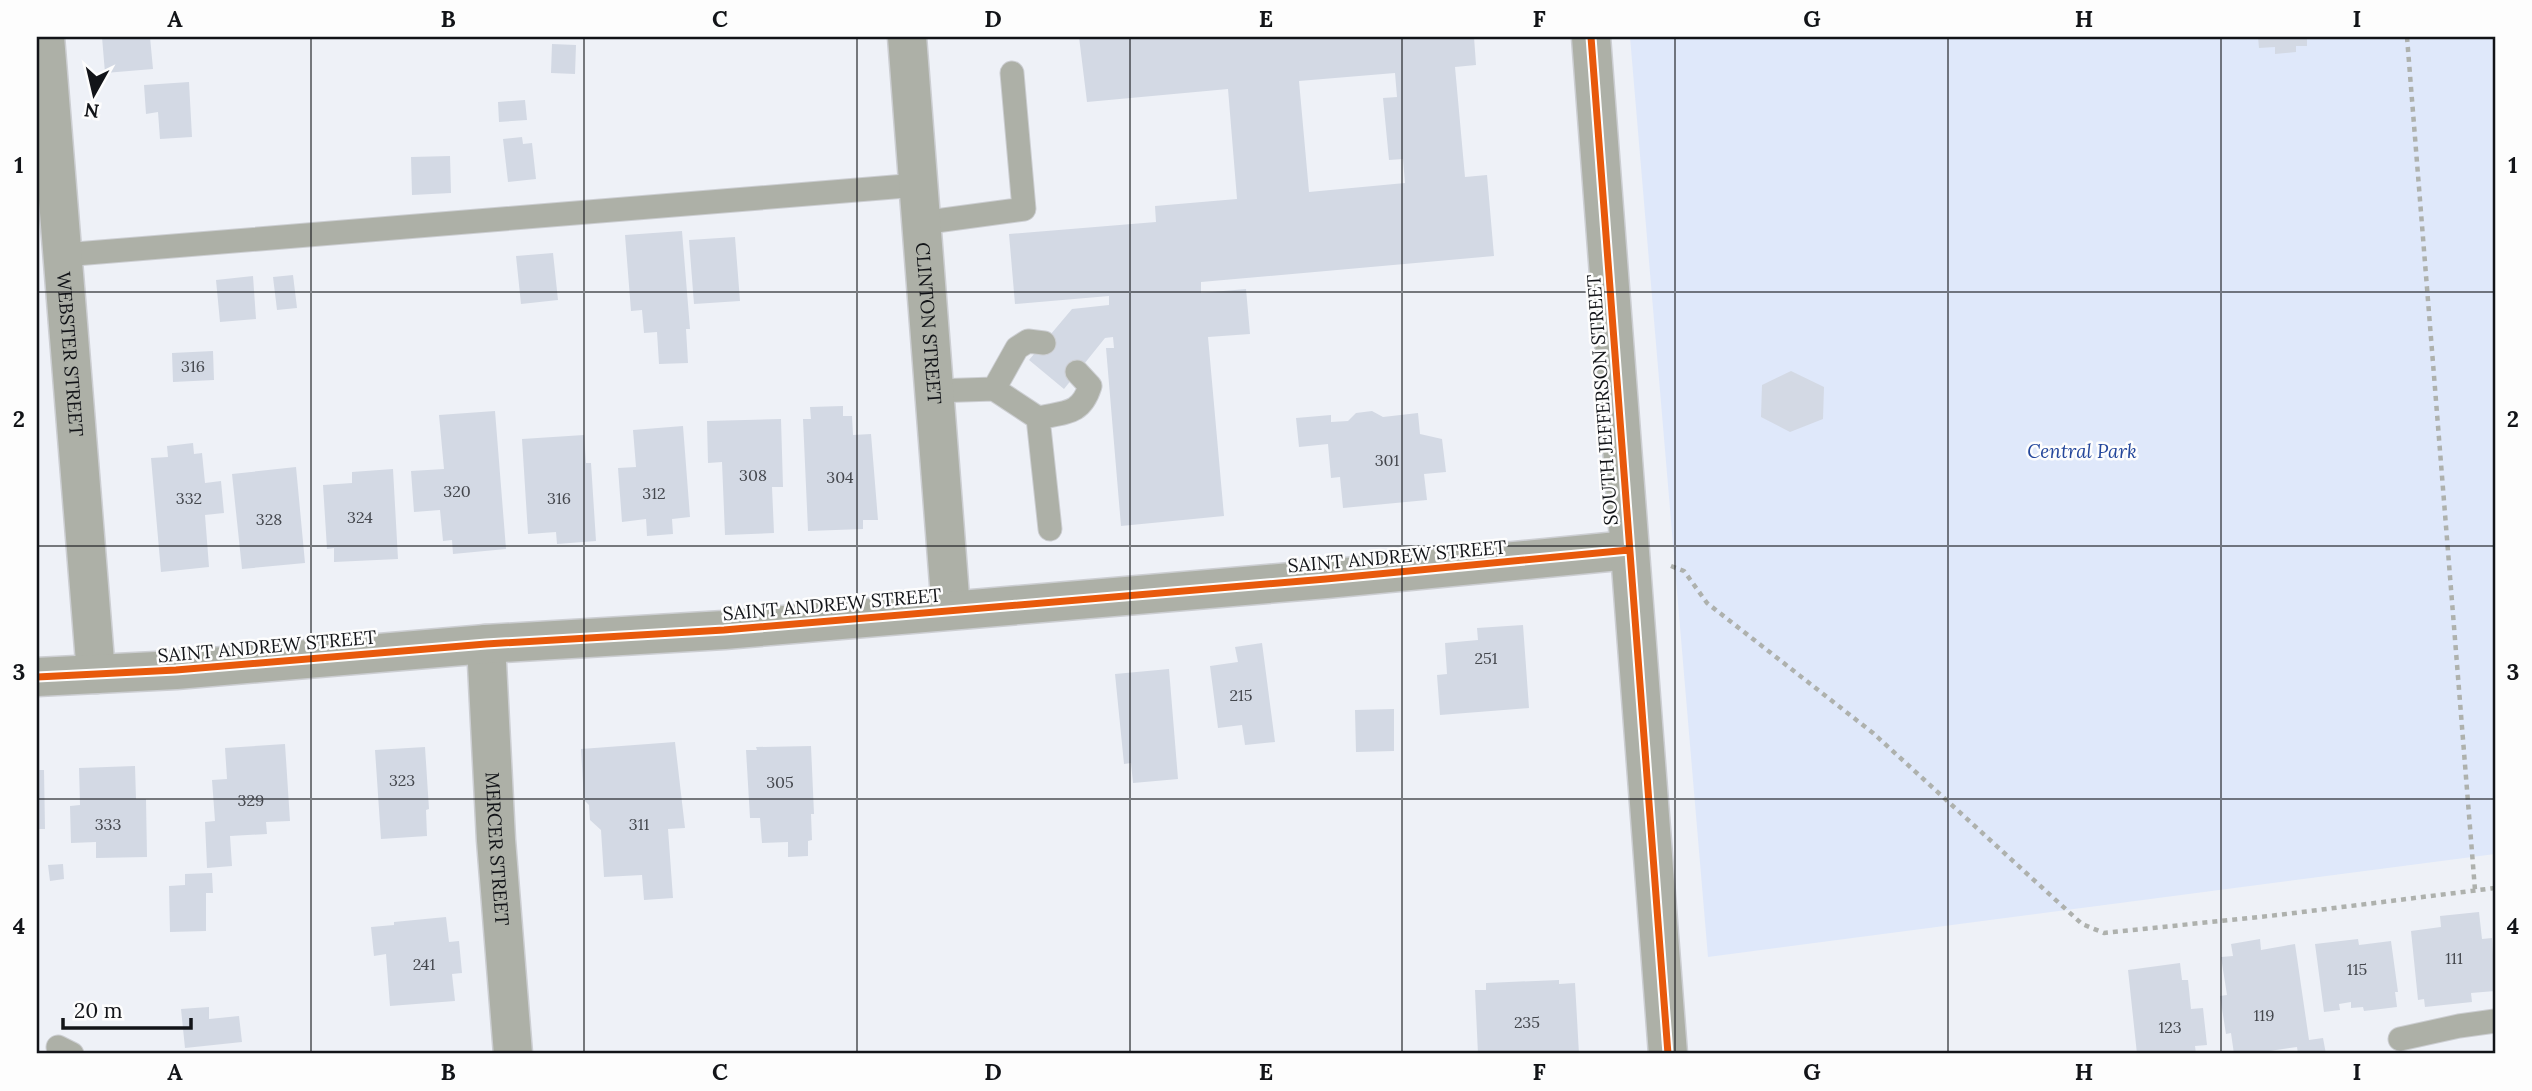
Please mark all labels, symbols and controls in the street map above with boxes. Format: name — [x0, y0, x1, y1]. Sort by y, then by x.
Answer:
text: A — [167, 4, 183, 33]
text: B — [440, 4, 456, 33]
text: C — [712, 4, 728, 33]
text: D — [984, 4, 1002, 33]
text: E — [1259, 4, 1273, 33]
text: F — [1532, 4, 1546, 33]
text: G — [1803, 4, 1821, 33]
text: H — [2075, 4, 2093, 33]
text: I — [2353, 4, 2361, 33]
north arrow — [60, 60, 130, 130]
text: N — [82, 98, 101, 124]
text: 1 — [14, 150, 24, 179]
text: 1 — [2508, 150, 2518, 179]
street label: CLINTON STREET — [911, 241, 947, 405]
street label: WEBSTER STREET — [52, 271, 89, 437]
street label: SOUTH JEFFERSON STREET — [1581, 274, 1623, 526]
house number: 316 — [181, 356, 205, 376]
text: 2 — [13, 404, 25, 433]
text: 2 — [2507, 404, 2519, 433]
park label: Central Park — [2027, 439, 2137, 463]
house number: 301 — [1375, 450, 1400, 470]
house number: 308 — [739, 465, 767, 485]
house number: 304 — [826, 467, 854, 487]
house number: 320 — [443, 481, 471, 501]
house number: 312 — [642, 483, 666, 503]
house number: 332 — [176, 488, 202, 508]
house number: 316 — [547, 488, 571, 508]
house number: 324 — [347, 507, 373, 527]
house number: 328 — [256, 509, 282, 529]
street label: SAINT ANDREW STREET — [1287, 534, 1507, 578]
street label: SAINT ANDREW STREET — [722, 582, 942, 626]
street label: SAINT ANDREW STREET — [157, 624, 377, 668]
house number: 251 — [1474, 648, 1498, 668]
text: 3 — [13, 657, 25, 686]
text: 3 — [2507, 657, 2519, 686]
house number: 215 — [1229, 685, 1253, 705]
house number: 323 — [389, 770, 415, 790]
street label: MERCER STREET — [481, 771, 515, 926]
house number: 305 — [766, 772, 794, 792]
house number: 329 — [238, 790, 264, 810]
house number: 333 — [95, 814, 121, 834]
house number: 311 — [629, 814, 649, 834]
text: 4 — [13, 911, 25, 940]
text: 4 — [2507, 911, 2519, 940]
house number: 111 — [2445, 948, 2463, 968]
house number: 241 — [413, 954, 436, 974]
house number: 115 — [2347, 959, 2367, 979]
scale bar — [63, 986, 191, 1030]
text: 20 m — [74, 997, 123, 1024]
house number: 119 — [2254, 1005, 2274, 1025]
house number: 235 — [1514, 1012, 1540, 1032]
house number: 123 — [2158, 1017, 2182, 1037]
text: A — [167, 1057, 183, 1086]
text: B — [440, 1057, 456, 1086]
text: C — [712, 1057, 728, 1086]
text: D — [984, 1057, 1002, 1086]
text: E — [1259, 1057, 1273, 1086]
text: F — [1532, 1057, 1546, 1086]
text: G — [1803, 1057, 1821, 1086]
text: H — [2075, 1057, 2093, 1086]
text: I — [2353, 1057, 2361, 1086]

